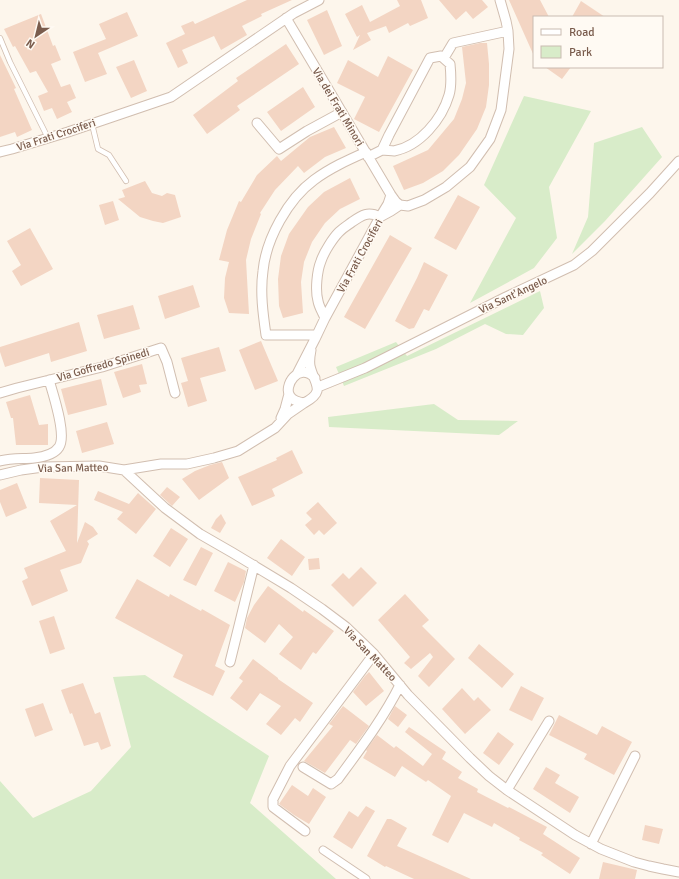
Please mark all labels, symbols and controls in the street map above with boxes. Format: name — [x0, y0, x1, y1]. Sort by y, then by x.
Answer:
north arrow — [16, 16, 56, 56]
legend — [533, 16, 663, 68]
text: Road — [569, 25, 595, 40]
text: N — [24, 36, 37, 51]
text: Park — [569, 45, 592, 60]
street label: Via dei Frati Minori — [309, 65, 367, 149]
street label: Via Frati Crociferi — [15, 116, 97, 154]
street label: Via Frati Crociferi — [334, 217, 386, 295]
street label: Via Sant'Angelo — [477, 273, 550, 317]
street label: Via Goffredo Spinedi — [55, 346, 151, 384]
street label: Via San Matteo — [38, 461, 109, 475]
street label: Via San Matteo — [341, 624, 399, 684]

